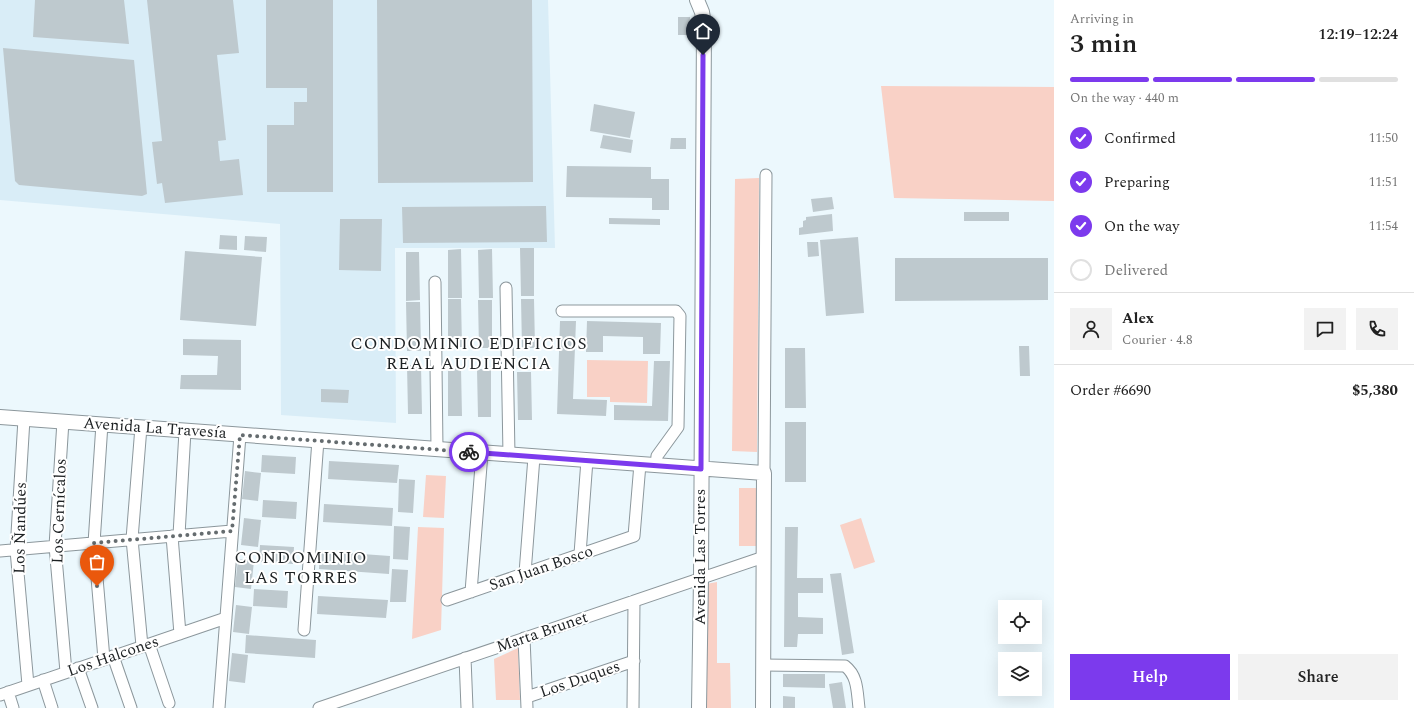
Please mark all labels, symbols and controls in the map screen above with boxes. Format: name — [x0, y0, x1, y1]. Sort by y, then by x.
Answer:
text: Arriving in — [1070, 9, 1134, 29]
pin — [686, 14, 720, 55]
icon: home — [692, 20, 714, 42]
text: 12:19–12:24 — [1318, 23, 1398, 46]
text: 3 min — [1070, 24, 1137, 64]
text: On the way · 440 m — [1070, 88, 1179, 108]
icon: check — [1070, 127, 1092, 149]
text: Confirmed — [1104, 127, 1176, 150]
text: 11:50 — [1369, 128, 1398, 148]
icon: check — [1070, 171, 1092, 193]
text: Preparing — [1104, 171, 1170, 194]
text: 11:51 — [1369, 172, 1398, 192]
icon: check — [1070, 215, 1092, 237]
text: On the way — [1104, 215, 1179, 238]
text: 11:54 — [1369, 216, 1398, 236]
text: Delivered — [1104, 259, 1168, 282]
text: Alex — [1122, 307, 1154, 330]
button: person — [1070, 308, 1112, 350]
button: chat — [1304, 308, 1346, 350]
button: phone — [1356, 308, 1398, 350]
text: Courier · 4.8 — [1122, 330, 1192, 350]
district label: CONDOMINIO EDIFICIOS REAL AUDIENCIA — [350, 331, 588, 377]
text: Order #6690 — [1070, 379, 1151, 402]
text: $5,380 — [1352, 379, 1398, 402]
street label: Avenida La Travesía — [83, 411, 228, 445]
courier — [449, 432, 489, 472]
icon: bike — [458, 441, 480, 463]
street label: Los Cernícalos — [45, 458, 73, 564]
street label: Los Ñandúes — [7, 482, 33, 574]
street label: Avenida Las Torres — [688, 489, 712, 625]
street label: San Juan Bosco — [486, 539, 596, 597]
pin — [80, 545, 114, 586]
district label: CONDOMINIO LAS TORRES — [234, 545, 368, 591]
icon: bag — [86, 551, 108, 573]
map controls — [998, 600, 1042, 696]
button: locate — [998, 600, 1042, 644]
street label: Marta Brunet — [493, 605, 591, 659]
street label: Los Halcones — [64, 629, 162, 683]
button: layers — [998, 652, 1042, 696]
street label: Los Duques — [537, 654, 623, 704]
button: Help — [1070, 654, 1230, 700]
button: Share — [1238, 654, 1398, 700]

